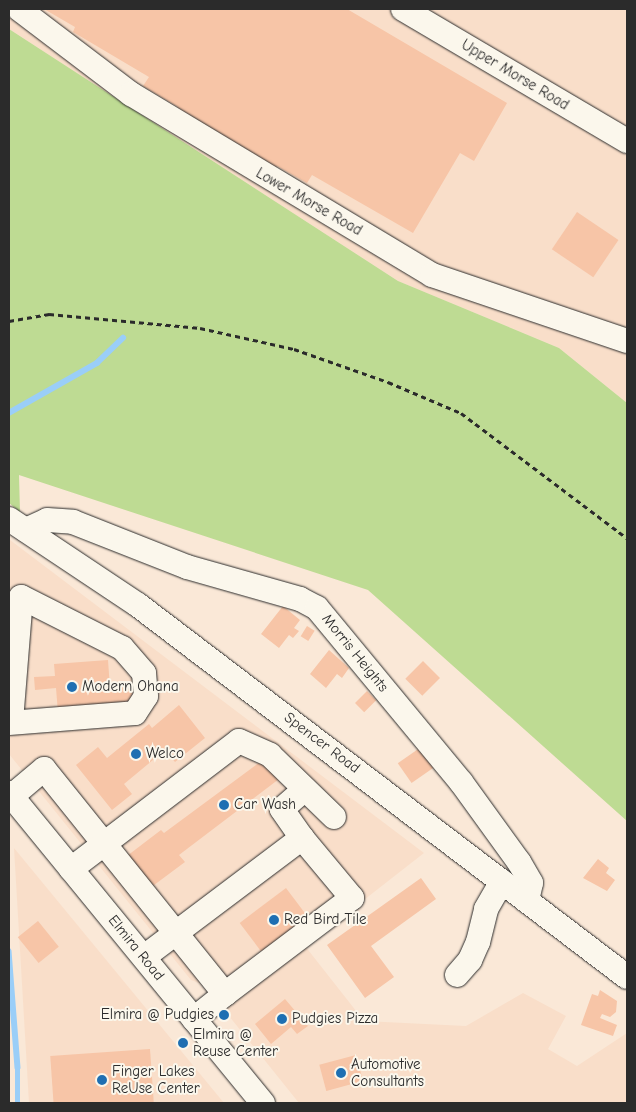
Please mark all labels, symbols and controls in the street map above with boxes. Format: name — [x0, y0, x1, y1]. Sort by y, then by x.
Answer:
street label: Upper Morse Road — [458, 36, 572, 114]
street label: Lower Morse Road — [253, 164, 365, 240]
street label: Morris Heights — [318, 610, 392, 696]
place label: Modern Ohana — [82, 678, 179, 696]
marker: Modern Ohana — [66, 681, 78, 693]
street label: Spencer Road — [281, 709, 363, 777]
place label: Welco — [146, 745, 184, 763]
marker: Welco — [130, 748, 142, 760]
place label: Car Wash — [234, 796, 296, 814]
marker: Car Wash — [218, 799, 230, 811]
place label: Red Bird Tile — [284, 911, 366, 929]
street label: Elmira Road — [104, 912, 168, 984]
marker: Red Bird Tile — [268, 914, 280, 926]
place label: Elmira @ Pudgies — [101, 1006, 214, 1024]
marker: Elmira @ Pudgies — [218, 1009, 230, 1021]
place label: Pudgies Pizza — [292, 1010, 378, 1028]
marker: Pudgies Pizza — [276, 1013, 288, 1025]
place label: Elmira @ Reuse Center — [193, 1025, 278, 1060]
marker: Elmira @ Reuse Center — [177, 1037, 189, 1049]
place label: Automotive Consultants — [351, 1055, 424, 1090]
place label: Finger Lakes ReUse Center — [112, 1062, 200, 1097]
marker: Automotive Consultants — [335, 1067, 347, 1079]
marker: Finger Lakes ReUse Center — [96, 1074, 108, 1086]

